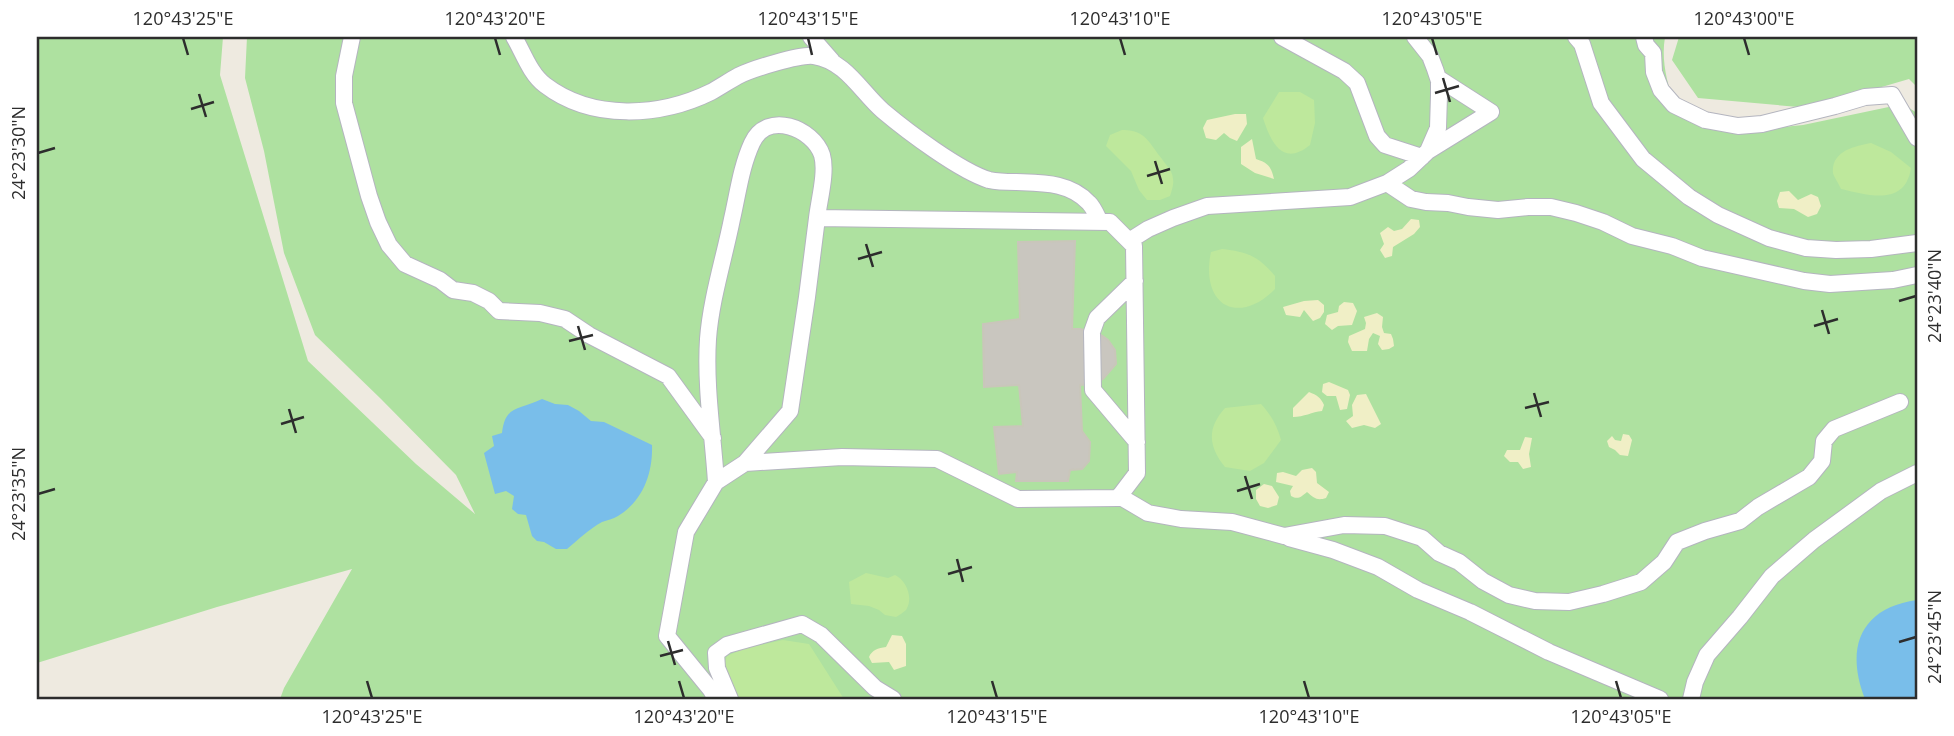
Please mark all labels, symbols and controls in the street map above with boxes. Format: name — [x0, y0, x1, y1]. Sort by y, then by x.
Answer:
text: 120°43'25"E — [133, 6, 233, 30]
text: 120°43'20"E — [445, 6, 545, 30]
text: 120°43'15"E — [758, 6, 858, 30]
text: 120°43'10"E — [1070, 6, 1170, 30]
text: 120°43'05"E — [1382, 6, 1482, 30]
text: 120°43'00"E — [1694, 6, 1794, 30]
text: 24°23'30"N — [6, 106, 30, 200]
text: 24°23'40"N — [1922, 249, 1946, 343]
text: 24°23'35"N — [6, 447, 30, 541]
text: 24°23'45"N — [1922, 590, 1946, 684]
text: 120°43'25"E — [322, 704, 422, 728]
text: 120°43'20"E — [634, 704, 734, 728]
text: 120°43'15"E — [947, 704, 1047, 728]
text: 120°43'10"E — [1259, 704, 1359, 728]
text: 120°43'05"E — [1571, 704, 1671, 728]

